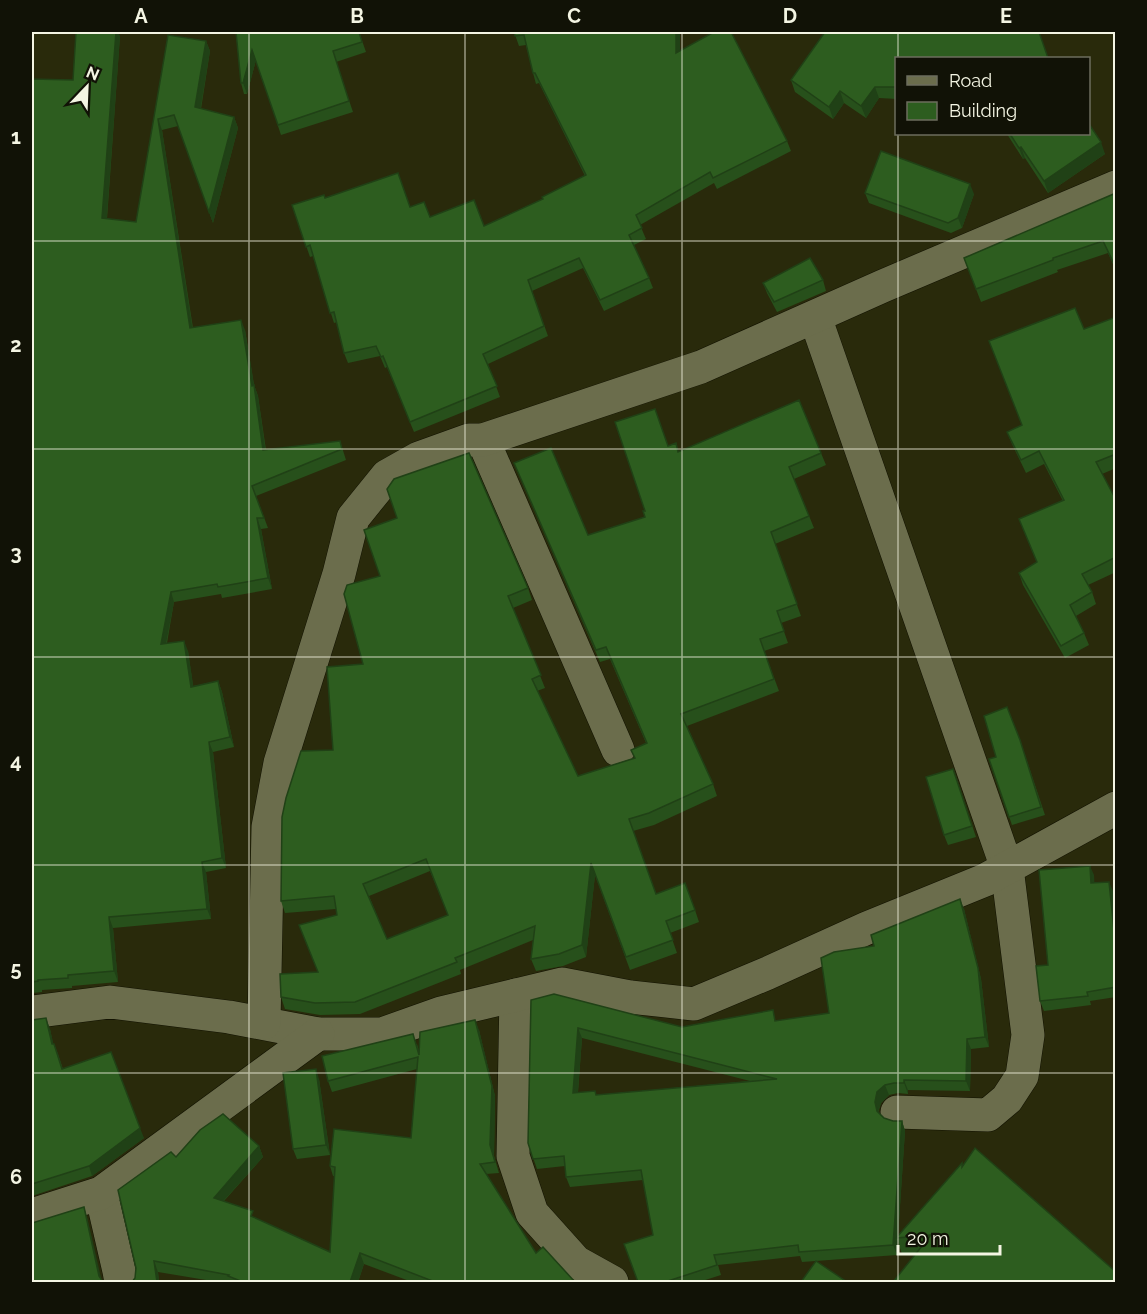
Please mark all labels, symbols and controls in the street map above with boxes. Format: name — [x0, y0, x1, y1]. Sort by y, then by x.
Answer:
text: A — [134, 4, 148, 28]
text: B — [350, 4, 364, 28]
text: C — [567, 4, 581, 28]
text: D — [783, 4, 797, 28]
text: E — [1000, 4, 1012, 28]
north arrow — [57, 57, 117, 117]
legend — [895, 57, 1090, 135]
text: N — [83, 63, 102, 85]
text: Road — [949, 70, 992, 91]
text: Building — [949, 100, 1017, 121]
text: 1 — [11, 125, 21, 149]
text: 2 — [10, 333, 22, 357]
text: 3 — [10, 541, 22, 565]
text: 4 — [10, 749, 22, 773]
text: 5 — [10, 957, 22, 981]
text: 6 — [10, 1165, 22, 1189]
scale bar — [898, 1218, 1000, 1256]
text: 20 m — [907, 1228, 949, 1249]

